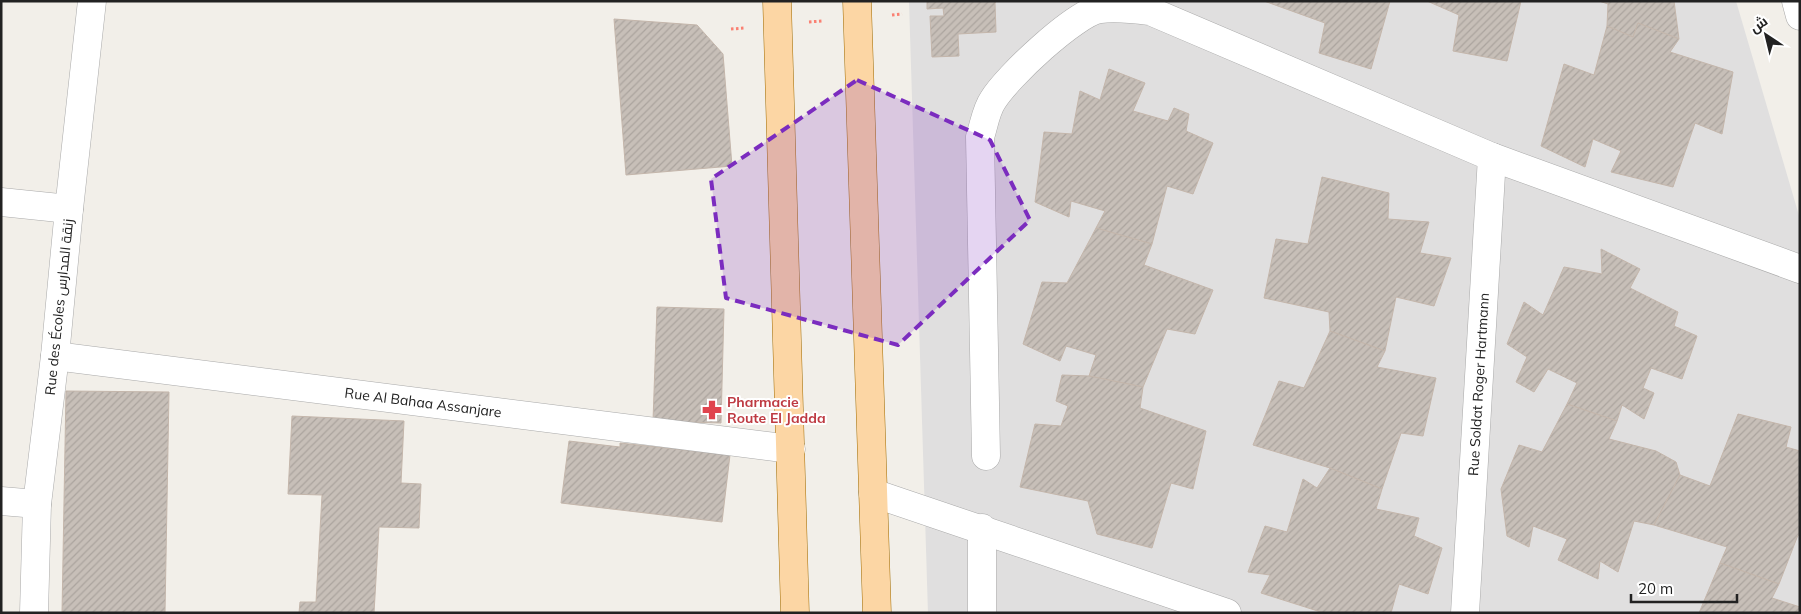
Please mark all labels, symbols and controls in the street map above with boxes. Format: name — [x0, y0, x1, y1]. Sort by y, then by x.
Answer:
north arrow — [1741, 10, 1791, 60]
text: ش — [1746, 12, 1771, 37]
street label: Rue des Écoles زنقة المدارس — [41, 218, 77, 396]
street label: Rue Soldat Roger Hartmann — [1464, 292, 1493, 477]
street label: Rue Al Bahaa Assanjare — [344, 384, 503, 421]
place label: Pharmacie Route El Jadda — [727, 393, 826, 427]
pharmacy icon: Pharmacie Route El Jadda — [701, 399, 723, 421]
scale bar — [1631, 572, 1737, 604]
text: 20 m — [1638, 579, 1673, 598]

